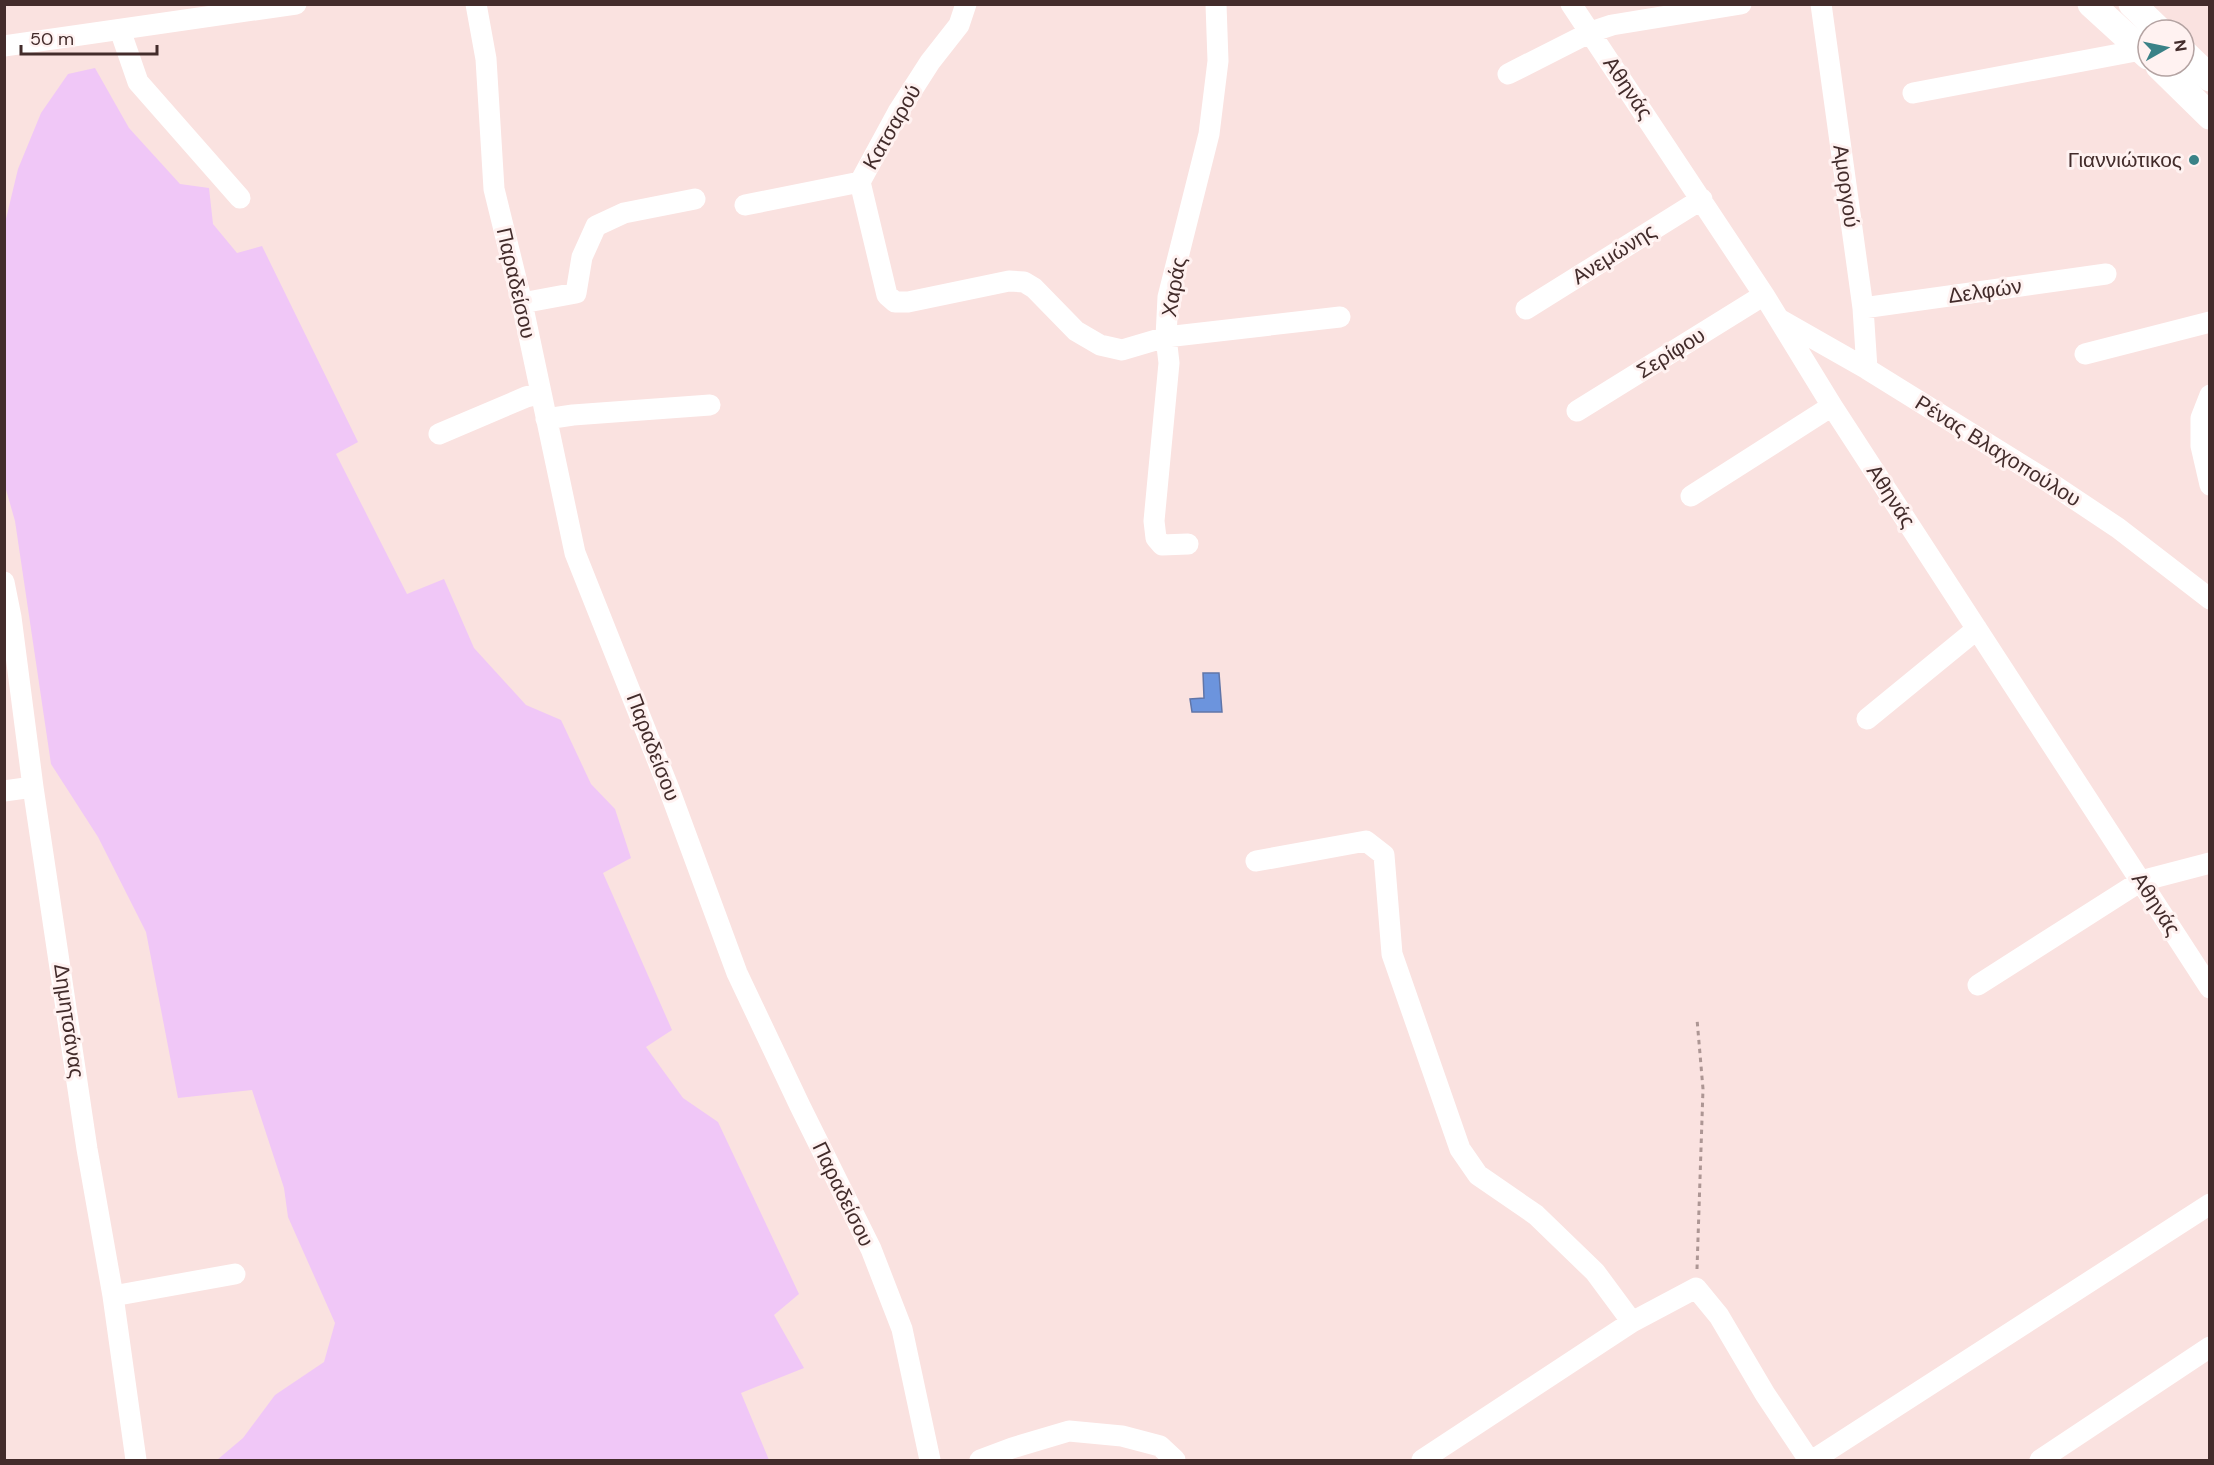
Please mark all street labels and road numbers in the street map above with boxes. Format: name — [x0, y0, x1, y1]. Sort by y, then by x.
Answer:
street label: Αθηνάς — [1597, 51, 1659, 125]
street label: Κατσαρού — [856, 79, 928, 175]
street label: Αμοργού — [1826, 143, 1866, 229]
street label: Ανεμώνης — [1567, 217, 1661, 291]
street label: Παραδείσου — [490, 225, 542, 341]
street label: Χαράς — [1155, 255, 1193, 319]
street label: Δελφών — [1946, 272, 2024, 310]
street label: Σερίφου — [1631, 321, 1711, 385]
street label: Ρένας Βλαχοπούλου — [1910, 389, 2086, 513]
street label: Αθηνάς — [1860, 459, 1922, 533]
street label: Παραδείσου — [620, 689, 686, 805]
street label: Αθηνάς — [2125, 867, 2187, 941]
street label: Δημητσάνας — [47, 962, 91, 1080]
street label: Παραδείσου — [806, 1137, 880, 1251]

